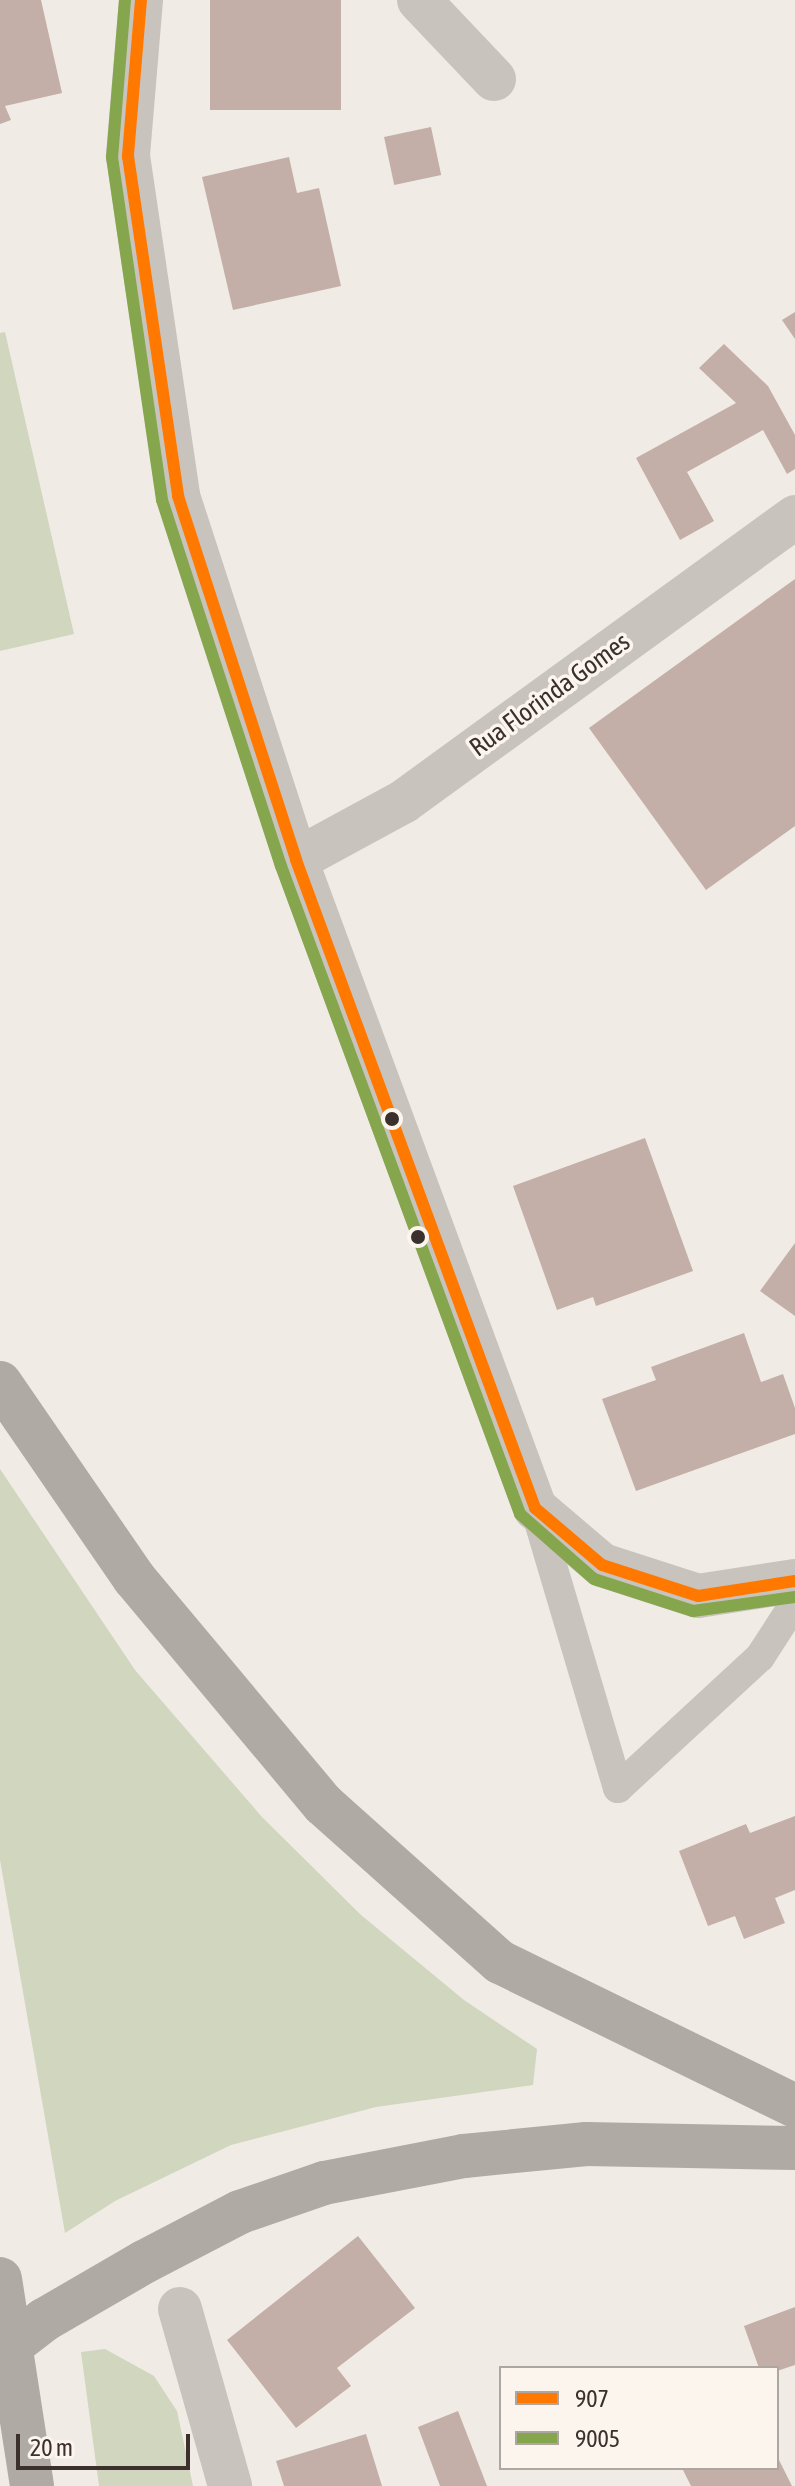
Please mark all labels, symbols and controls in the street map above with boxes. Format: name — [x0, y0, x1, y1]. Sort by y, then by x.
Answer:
street label: Rua Florinda Gomes — [464, 626, 636, 764]
unlabelled marker — [384, 1111, 400, 1127]
unlabelled marker — [410, 1229, 426, 1245]
legend — [499, 2366, 779, 2470]
text: 907 — [575, 2385, 609, 2412]
scale bar — [20, 2418, 194, 2468]
text: 9005 — [575, 2425, 620, 2452]
text: 20 m — [30, 2434, 73, 2461]

